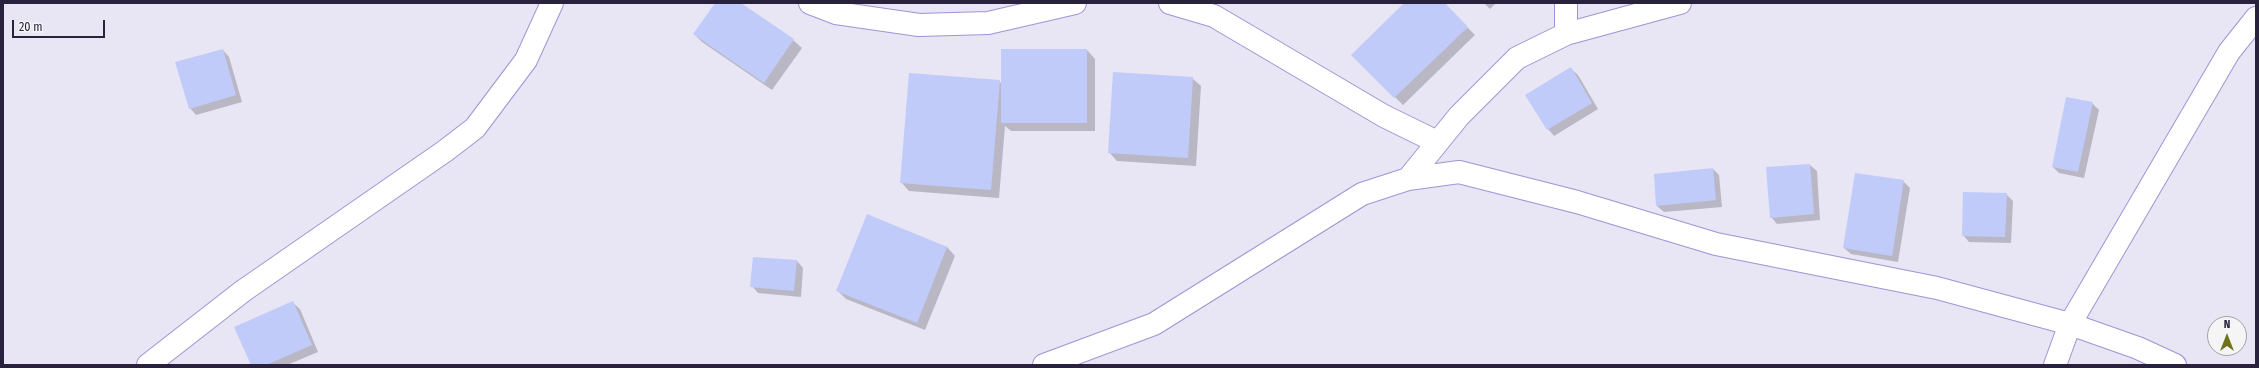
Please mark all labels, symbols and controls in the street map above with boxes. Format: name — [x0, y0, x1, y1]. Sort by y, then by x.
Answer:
scale bar — [14, 12, 107, 38]
text: 20 m — [19, 20, 43, 34]
north arrow — [2207, 316, 2247, 356]
text: N — [2224, 318, 2230, 331]

